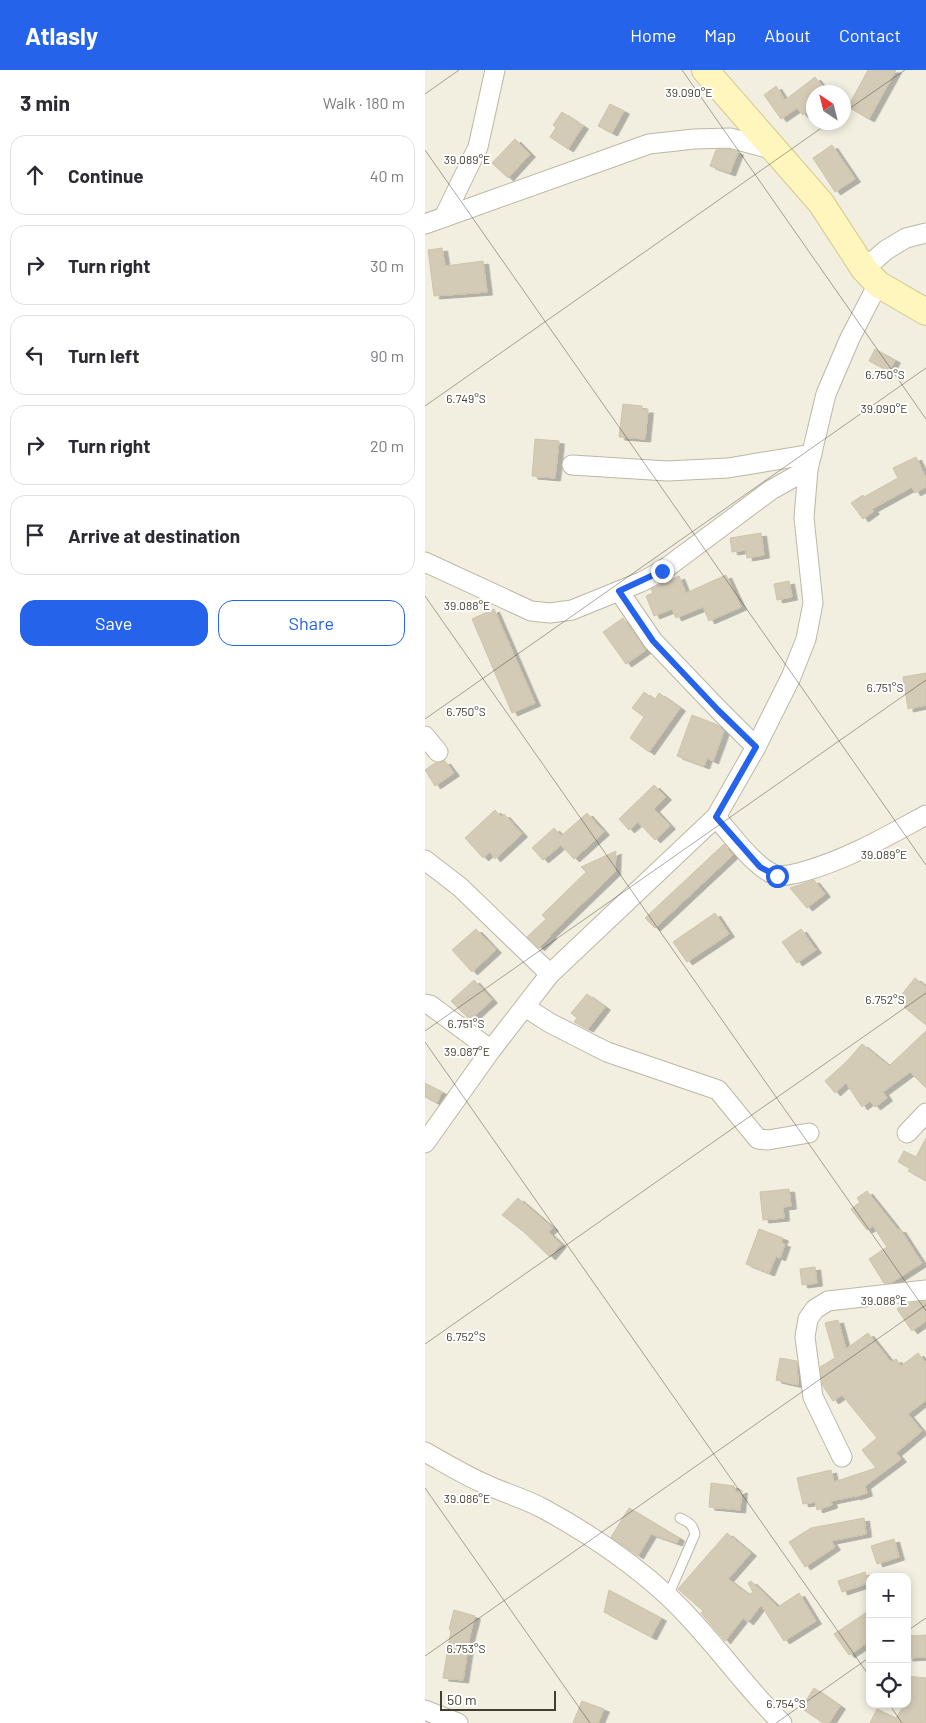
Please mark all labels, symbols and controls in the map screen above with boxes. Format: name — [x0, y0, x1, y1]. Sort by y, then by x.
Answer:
text: Atlasly — [25, 21, 98, 50]
text: Home — [630, 24, 676, 46]
text: Map — [704, 24, 736, 46]
text: About — [764, 24, 811, 46]
text: Contact — [839, 24, 901, 46]
text: 39.090°E — [665, 85, 713, 99]
north arrow — [806, 85, 851, 130]
text: 3 min — [20, 90, 70, 115]
text: Walk · 180 m — [323, 93, 405, 112]
text: 39.089°E — [444, 152, 490, 166]
icon: ahead — [21, 161, 49, 189]
text: Continue — [68, 164, 144, 187]
text: 40 m — [370, 166, 404, 185]
icon: right — [21, 251, 49, 279]
text: Turn right — [68, 254, 150, 277]
text: 30 m — [370, 256, 404, 275]
icon: left — [21, 341, 49, 369]
text: Turn left — [68, 344, 139, 367]
text: 90 m — [370, 346, 404, 365]
text: 6.750°S — [865, 367, 905, 381]
text: 6.749°S — [446, 391, 486, 405]
text: 39.090°E — [860, 401, 908, 415]
icon: right — [21, 431, 49, 459]
text: Turn right — [68, 434, 150, 457]
text: 20 m — [370, 436, 404, 455]
icon: arrive — [21, 521, 49, 549]
text: Arrive at destination — [68, 524, 240, 547]
route end — [651, 560, 674, 583]
text: 39.088°E — [444, 598, 490, 612]
button: Save — [20, 600, 208, 646]
button: Share — [218, 600, 405, 646]
text: 6.751°S — [867, 680, 903, 694]
text: 6.750°S — [446, 704, 486, 718]
text: 39.089°E — [861, 847, 907, 861]
route start — [766, 865, 789, 888]
text: 6.752°S — [865, 992, 905, 1006]
text: 6.751°S — [448, 1016, 484, 1030]
text: 39.087°E — [444, 1044, 490, 1058]
text: 39.088°E — [861, 1293, 907, 1307]
text: 6.752°S — [446, 1329, 486, 1343]
text: 39.086°E — [444, 1491, 490, 1505]
map controls — [866, 1573, 911, 1708]
button: + — [866, 1573, 911, 1618]
button: − — [866, 1618, 911, 1663]
text: 6.753°S — [446, 1641, 486, 1655]
button: locate — [866, 1663, 911, 1708]
scale bar — [440, 1688, 556, 1711]
text: 50 m — [447, 1691, 476, 1708]
text: 6.754°S — [766, 1696, 806, 1710]

